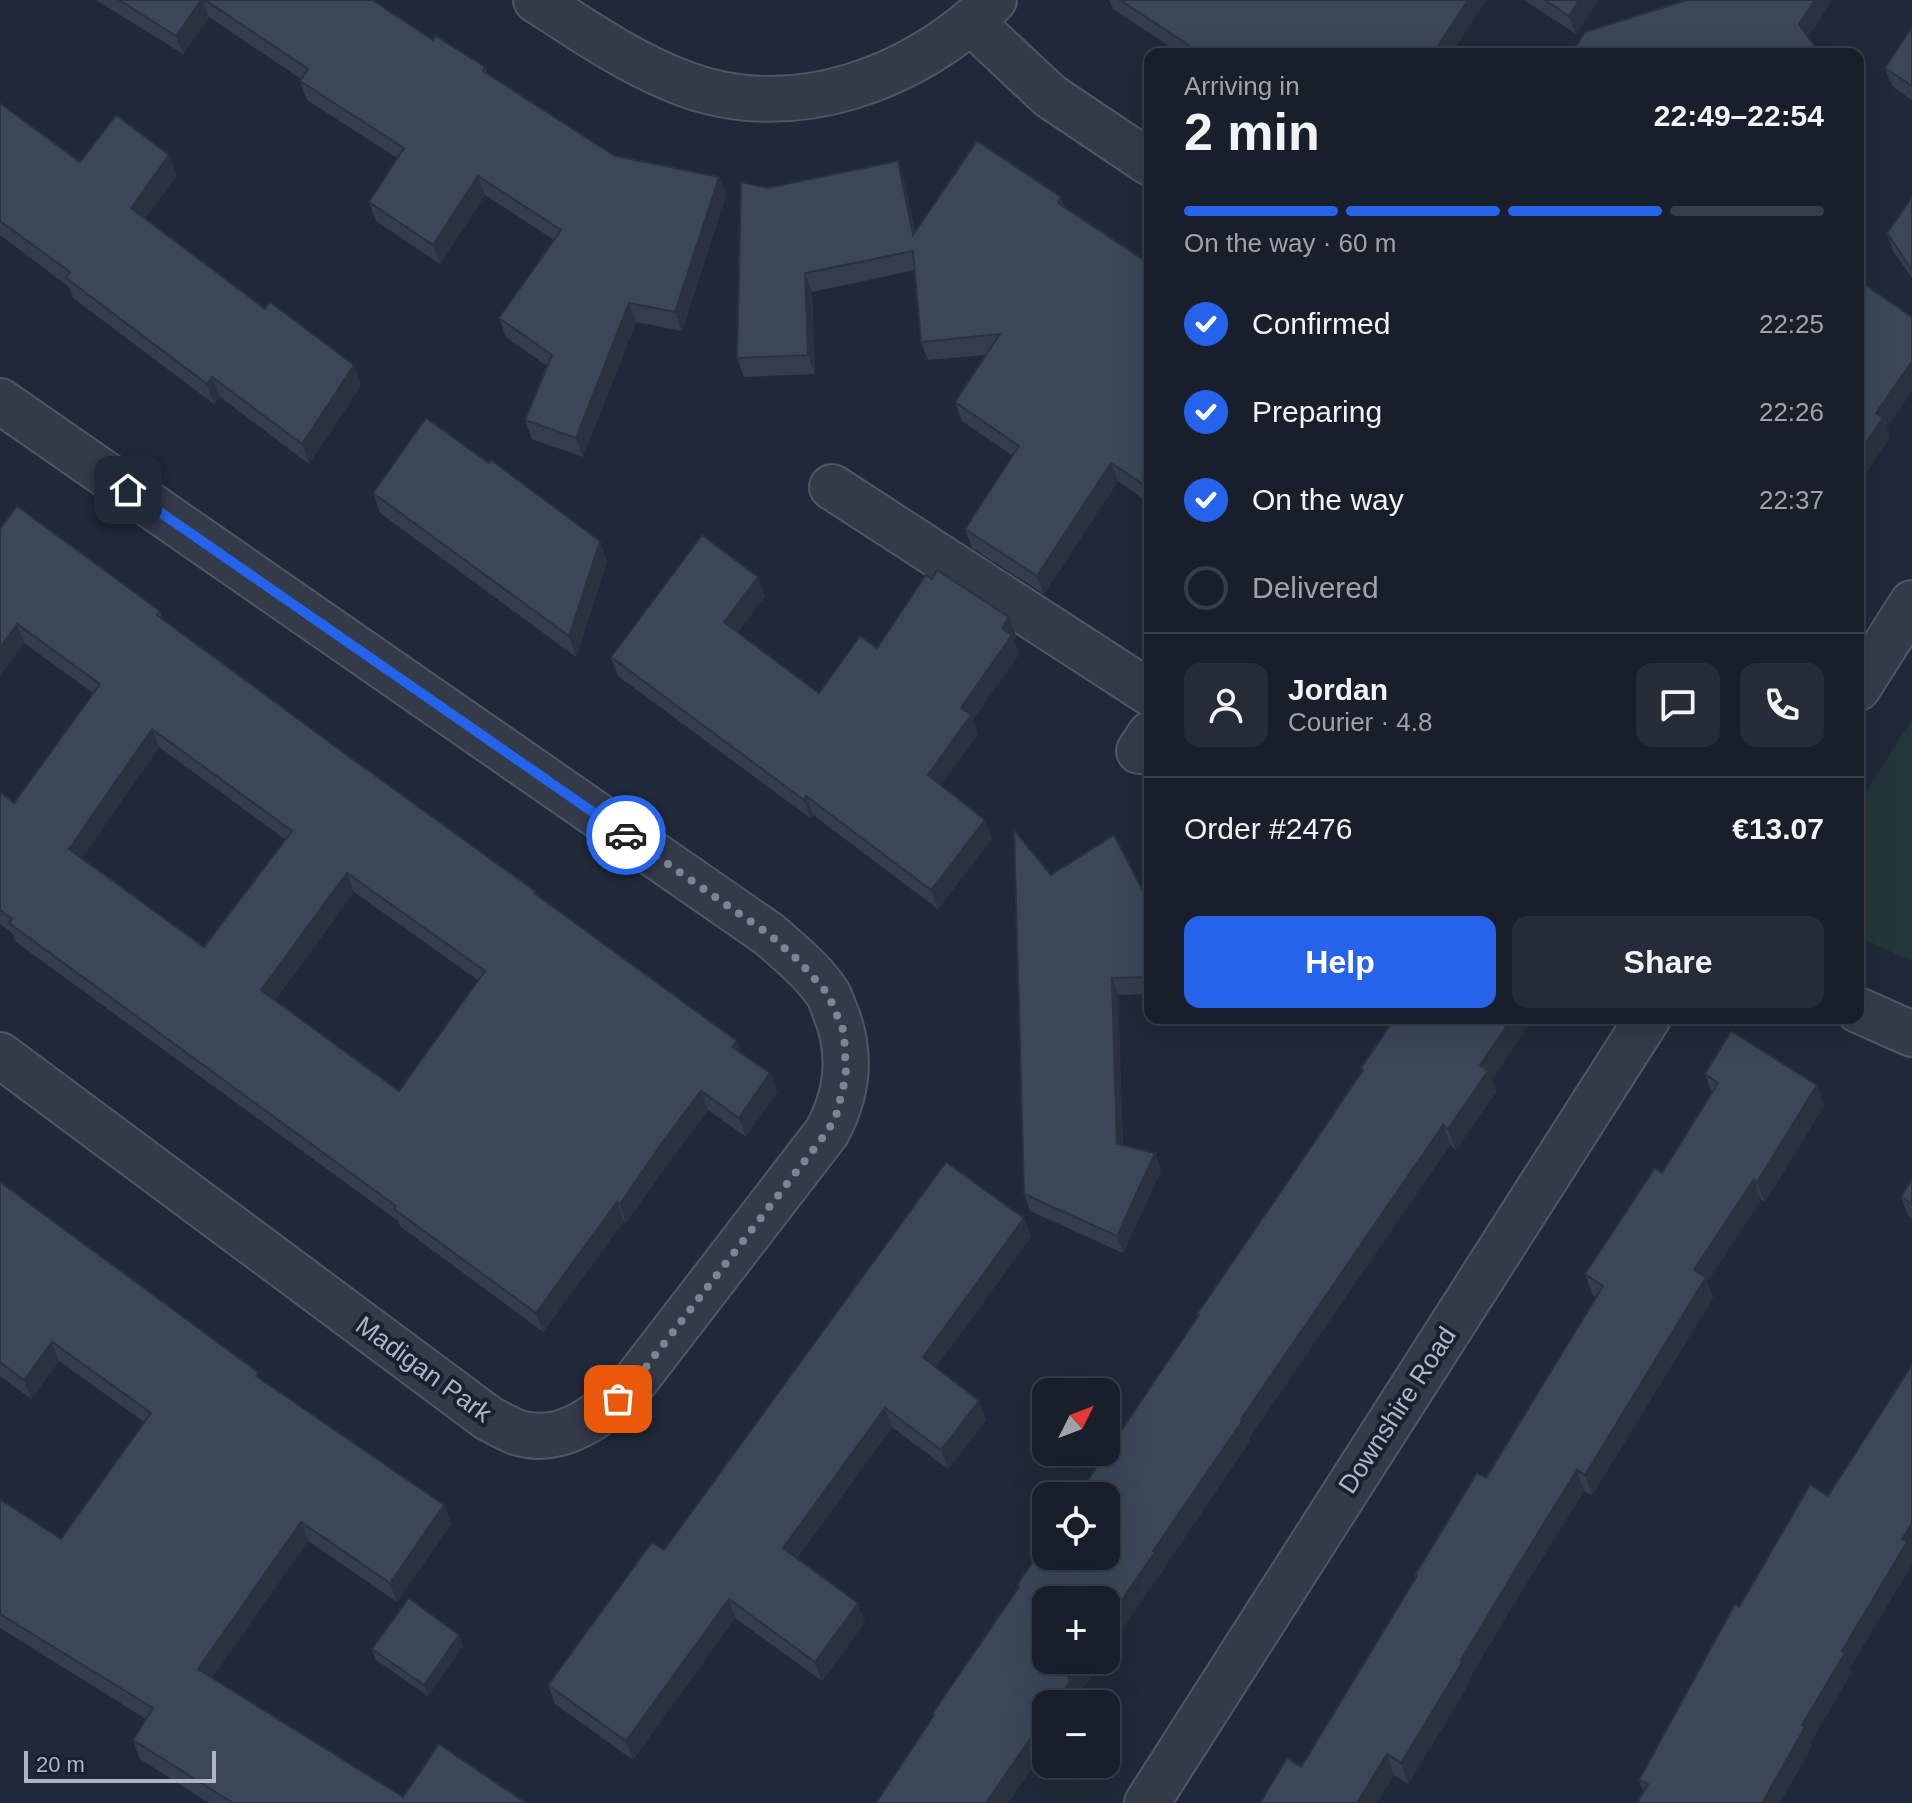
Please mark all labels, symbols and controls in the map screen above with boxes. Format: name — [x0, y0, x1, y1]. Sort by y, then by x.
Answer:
text: Arriving in — [1184, 71, 1300, 101]
text: 22:49–22:54 — [1654, 99, 1824, 132]
text: 2 min — [1184, 103, 1320, 161]
text: On the way · 60 m — [1184, 228, 1396, 258]
icon: check — [1184, 302, 1228, 346]
text: Confirmed — [1252, 307, 1390, 340]
text: 22:25 — [1759, 309, 1824, 339]
icon: check — [1184, 390, 1228, 434]
text: Preparing — [1252, 395, 1382, 428]
text: 22:26 — [1759, 397, 1824, 427]
pin — [94, 456, 162, 524]
icon: home — [106, 468, 150, 512]
icon: check — [1184, 478, 1228, 522]
text: On the way — [1252, 483, 1404, 516]
text: 22:37 — [1759, 485, 1824, 515]
text: Delivered — [1252, 571, 1379, 604]
button: person — [1184, 663, 1268, 747]
button: chat — [1636, 663, 1720, 747]
button: phone — [1740, 663, 1824, 747]
text: Jordan — [1288, 673, 1388, 706]
text: Courier · 4.8 — [1288, 707, 1433, 737]
courier — [586, 795, 666, 875]
text: Order #2476 — [1184, 812, 1352, 845]
text: €13.07 — [1732, 812, 1824, 845]
icon: car — [604, 813, 648, 857]
button: Help — [1184, 916, 1496, 1008]
button: Share — [1512, 916, 1824, 1008]
street label: Madigan Park — [350, 1310, 499, 1429]
street label: Downshire Road — [1332, 1321, 1462, 1499]
pin — [584, 1365, 652, 1433]
icon: bag — [596, 1377, 640, 1421]
north arrow — [1032, 1378, 1120, 1466]
map controls — [1032, 1378, 1120, 1778]
button: locate — [1032, 1482, 1120, 1570]
button: + — [1032, 1586, 1120, 1674]
button: − — [1032, 1690, 1120, 1778]
scale bar — [24, 1747, 216, 1783]
text: 20 m — [36, 1752, 85, 1777]

